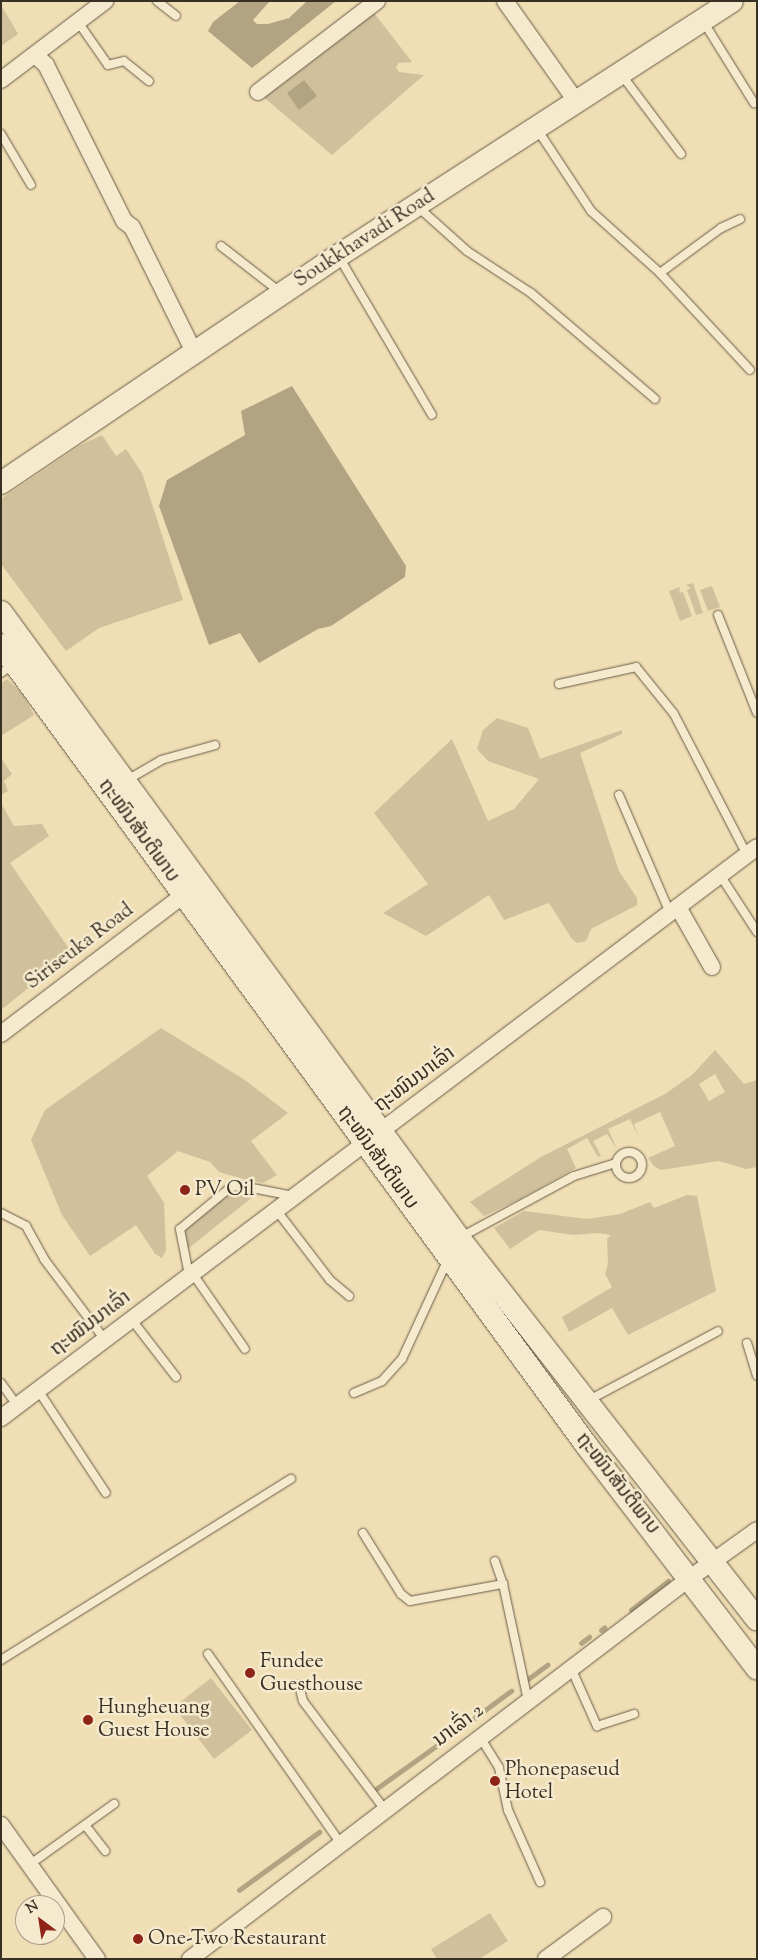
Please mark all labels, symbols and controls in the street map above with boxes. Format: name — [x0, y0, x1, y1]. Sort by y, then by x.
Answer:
street label: Soukkhavadi Road — [290, 185, 440, 293]
street label: ຖະໜົນສັນຕິພາບ — [92, 774, 184, 888]
street label: Siriseuka Road — [21, 899, 139, 995]
street label: ຖະໜົນນາເລົ່າ — [370, 1042, 460, 1118]
street label: ຖະໜົນສັນຕິພາບ — [331, 1101, 423, 1215]
place label: PV Oil — [195, 1178, 255, 1202]
marker: PV Oil — [179, 1184, 191, 1196]
street label: ຖະໜົນນາເລົ່າ — [46, 1286, 136, 1362]
street label: ຖະໜົນສັນຕິພາບ — [570, 1428, 664, 1540]
place label: Fundee Guesthouse — [260, 1650, 363, 1697]
marker: Fundee Guesthouse — [244, 1667, 256, 1679]
place label: Hungheuang Guest House — [98, 1696, 210, 1743]
street label: ນາເລົ່າ 2 — [429, 1699, 489, 1753]
marker: Hungheuang Guest House — [82, 1714, 94, 1726]
place label: Phonepaseud Hotel — [505, 1758, 620, 1805]
marker: Phonepaseud Hotel — [489, 1775, 501, 1787]
north arrow — [15, 1895, 65, 1945]
text: N — [23, 1897, 43, 1919]
place label: One-Two Restaurant — [148, 1927, 326, 1951]
marker: One-Two Restaurant — [132, 1933, 144, 1945]

